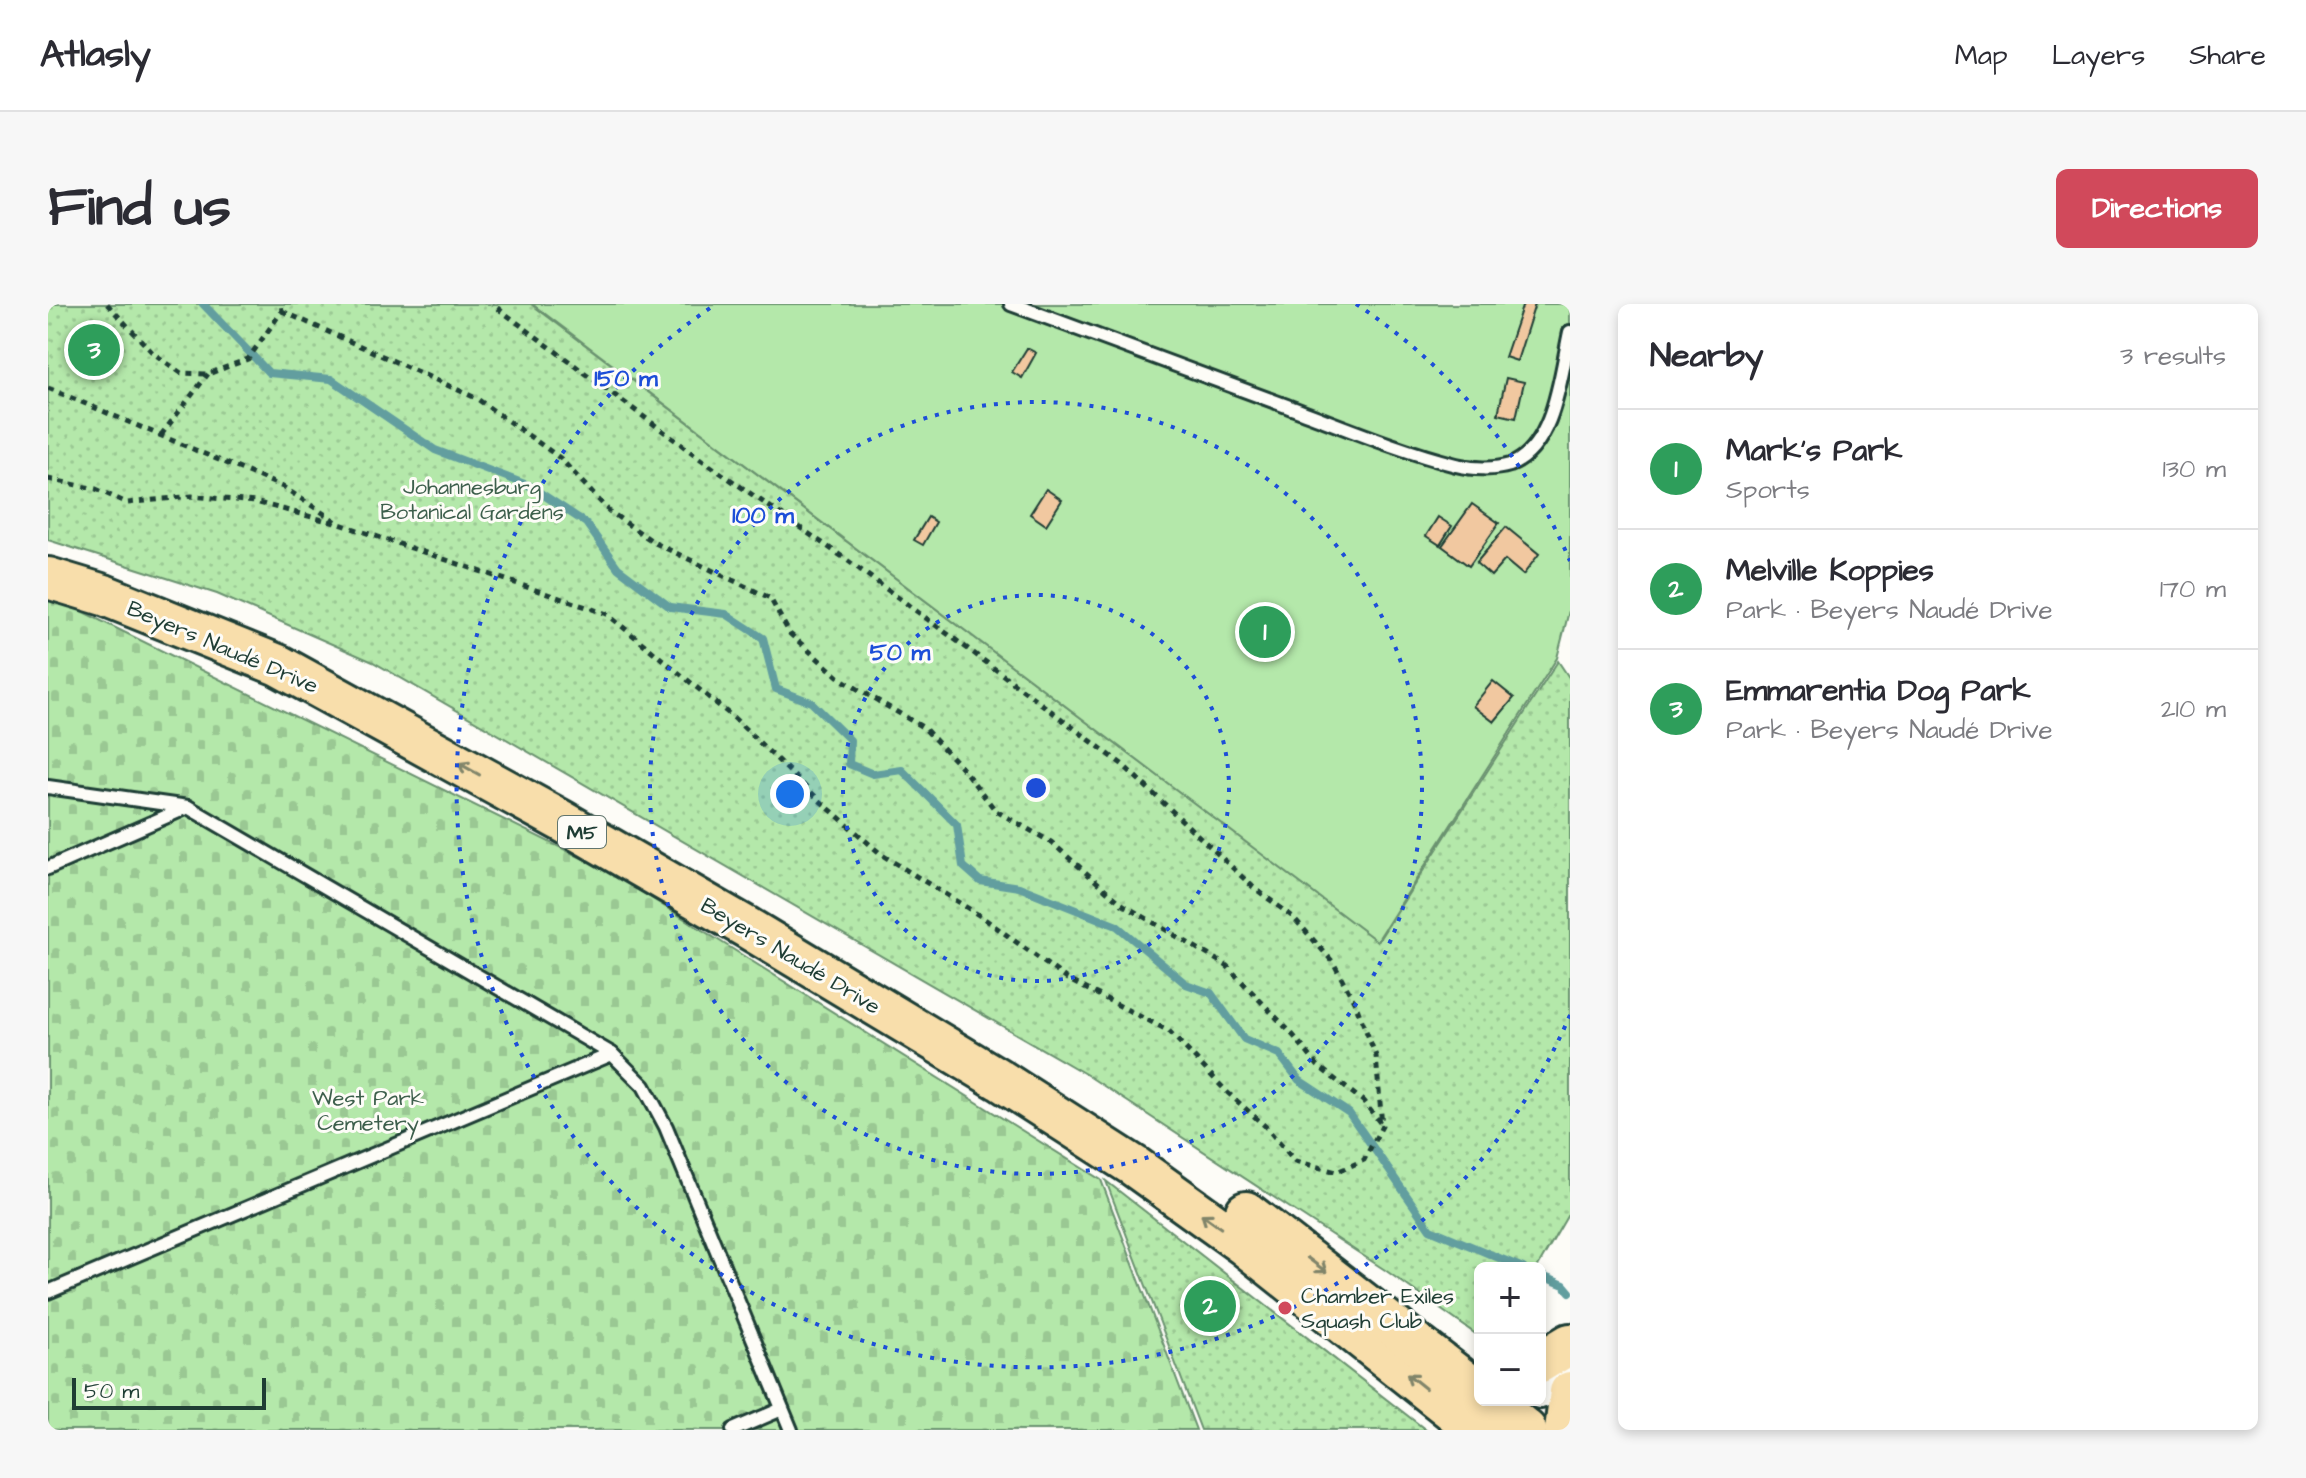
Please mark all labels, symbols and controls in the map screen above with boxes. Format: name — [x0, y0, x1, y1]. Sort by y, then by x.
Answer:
text: Atlasly — [40, 29, 151, 81]
text: Map — [1955, 36, 2008, 75]
text: Layers — [2052, 36, 2145, 75]
text: Share — [2189, 36, 2266, 75]
text: Find us — [48, 169, 231, 247]
button: Directions — [2056, 169, 2258, 248]
pin: 3 — [68, 320, 120, 380]
text: Nearby — [1650, 332, 1764, 380]
text: 3 results — [2120, 338, 2226, 374]
text: 150 m — [594, 362, 658, 396]
text: Mark's Park — [1726, 430, 1902, 472]
text: 1 — [1674, 451, 1678, 487]
text: 130 m — [2162, 451, 2226, 487]
park label: Johannesburg Botanical Gardens — [380, 472, 564, 528]
text: Sports — [1726, 472, 1810, 508]
text: 100 m — [732, 499, 794, 533]
text: Melville Koppies — [1726, 550, 1934, 592]
text: 2 — [1669, 571, 1683, 607]
text: 170 m — [2160, 571, 2226, 607]
text: Park · Beyers Naudé Drive — [1726, 592, 2053, 628]
street label: Beyers Naudé Drive — [122, 593, 323, 703]
pin: 1 — [1239, 602, 1291, 662]
text: 50 m — [870, 636, 931, 670]
text: Emmarentia Dog Park — [1726, 670, 2031, 712]
text: 3 — [1669, 691, 1683, 727]
text: 210 m — [2161, 691, 2226, 727]
text: Park · Beyers Naudé Drive — [1726, 712, 2053, 748]
one-way arrow — [458, 761, 481, 777]
your location — [770, 774, 810, 814]
centre of rings — [1022, 774, 1050, 802]
road number: M5 — [558, 816, 606, 848]
street label: Beyers Naudé Drive — [694, 890, 886, 1023]
park label: West Park Cemetery — [312, 1083, 425, 1140]
one-way arrow — [1201, 1213, 1222, 1230]
one-way arrow — [1306, 1257, 1327, 1274]
map controls — [1474, 1262, 1546, 1406]
button: + — [1474, 1262, 1546, 1334]
pin: 2 — [1184, 1276, 1236, 1336]
place label: Chamber Exiles Squash Club — [1301, 1281, 1454, 1337]
marker: Chamber Exiles Squash Club — [1276, 1299, 1294, 1317]
button: − — [1474, 1334, 1546, 1406]
one-way arrow — [1406, 1372, 1427, 1390]
scale bar — [72, 1374, 266, 1410]
text: 50 m — [84, 1376, 139, 1407]

